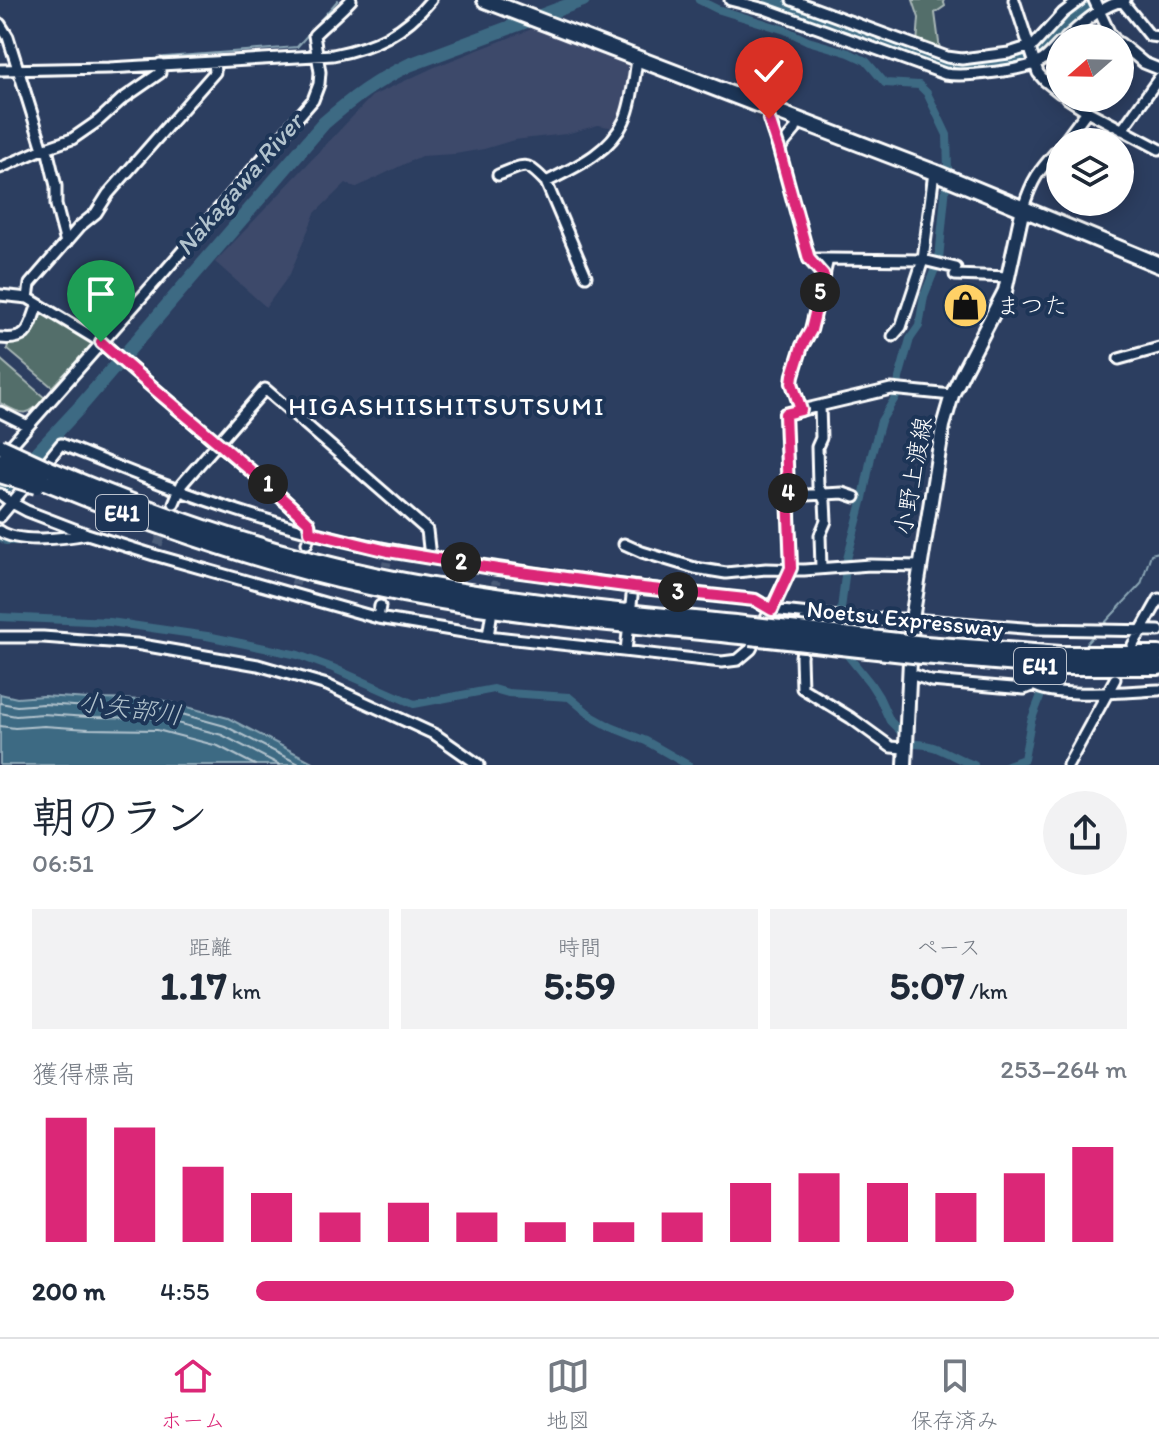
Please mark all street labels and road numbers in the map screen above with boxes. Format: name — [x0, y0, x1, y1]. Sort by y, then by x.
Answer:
street label: 小野上渡線 — [888, 414, 937, 538]
road number: E41 — [96, 495, 148, 531]
street label: Noetsu Expressway — [805, 594, 1005, 643]
road number: E41 — [1014, 648, 1066, 684]

